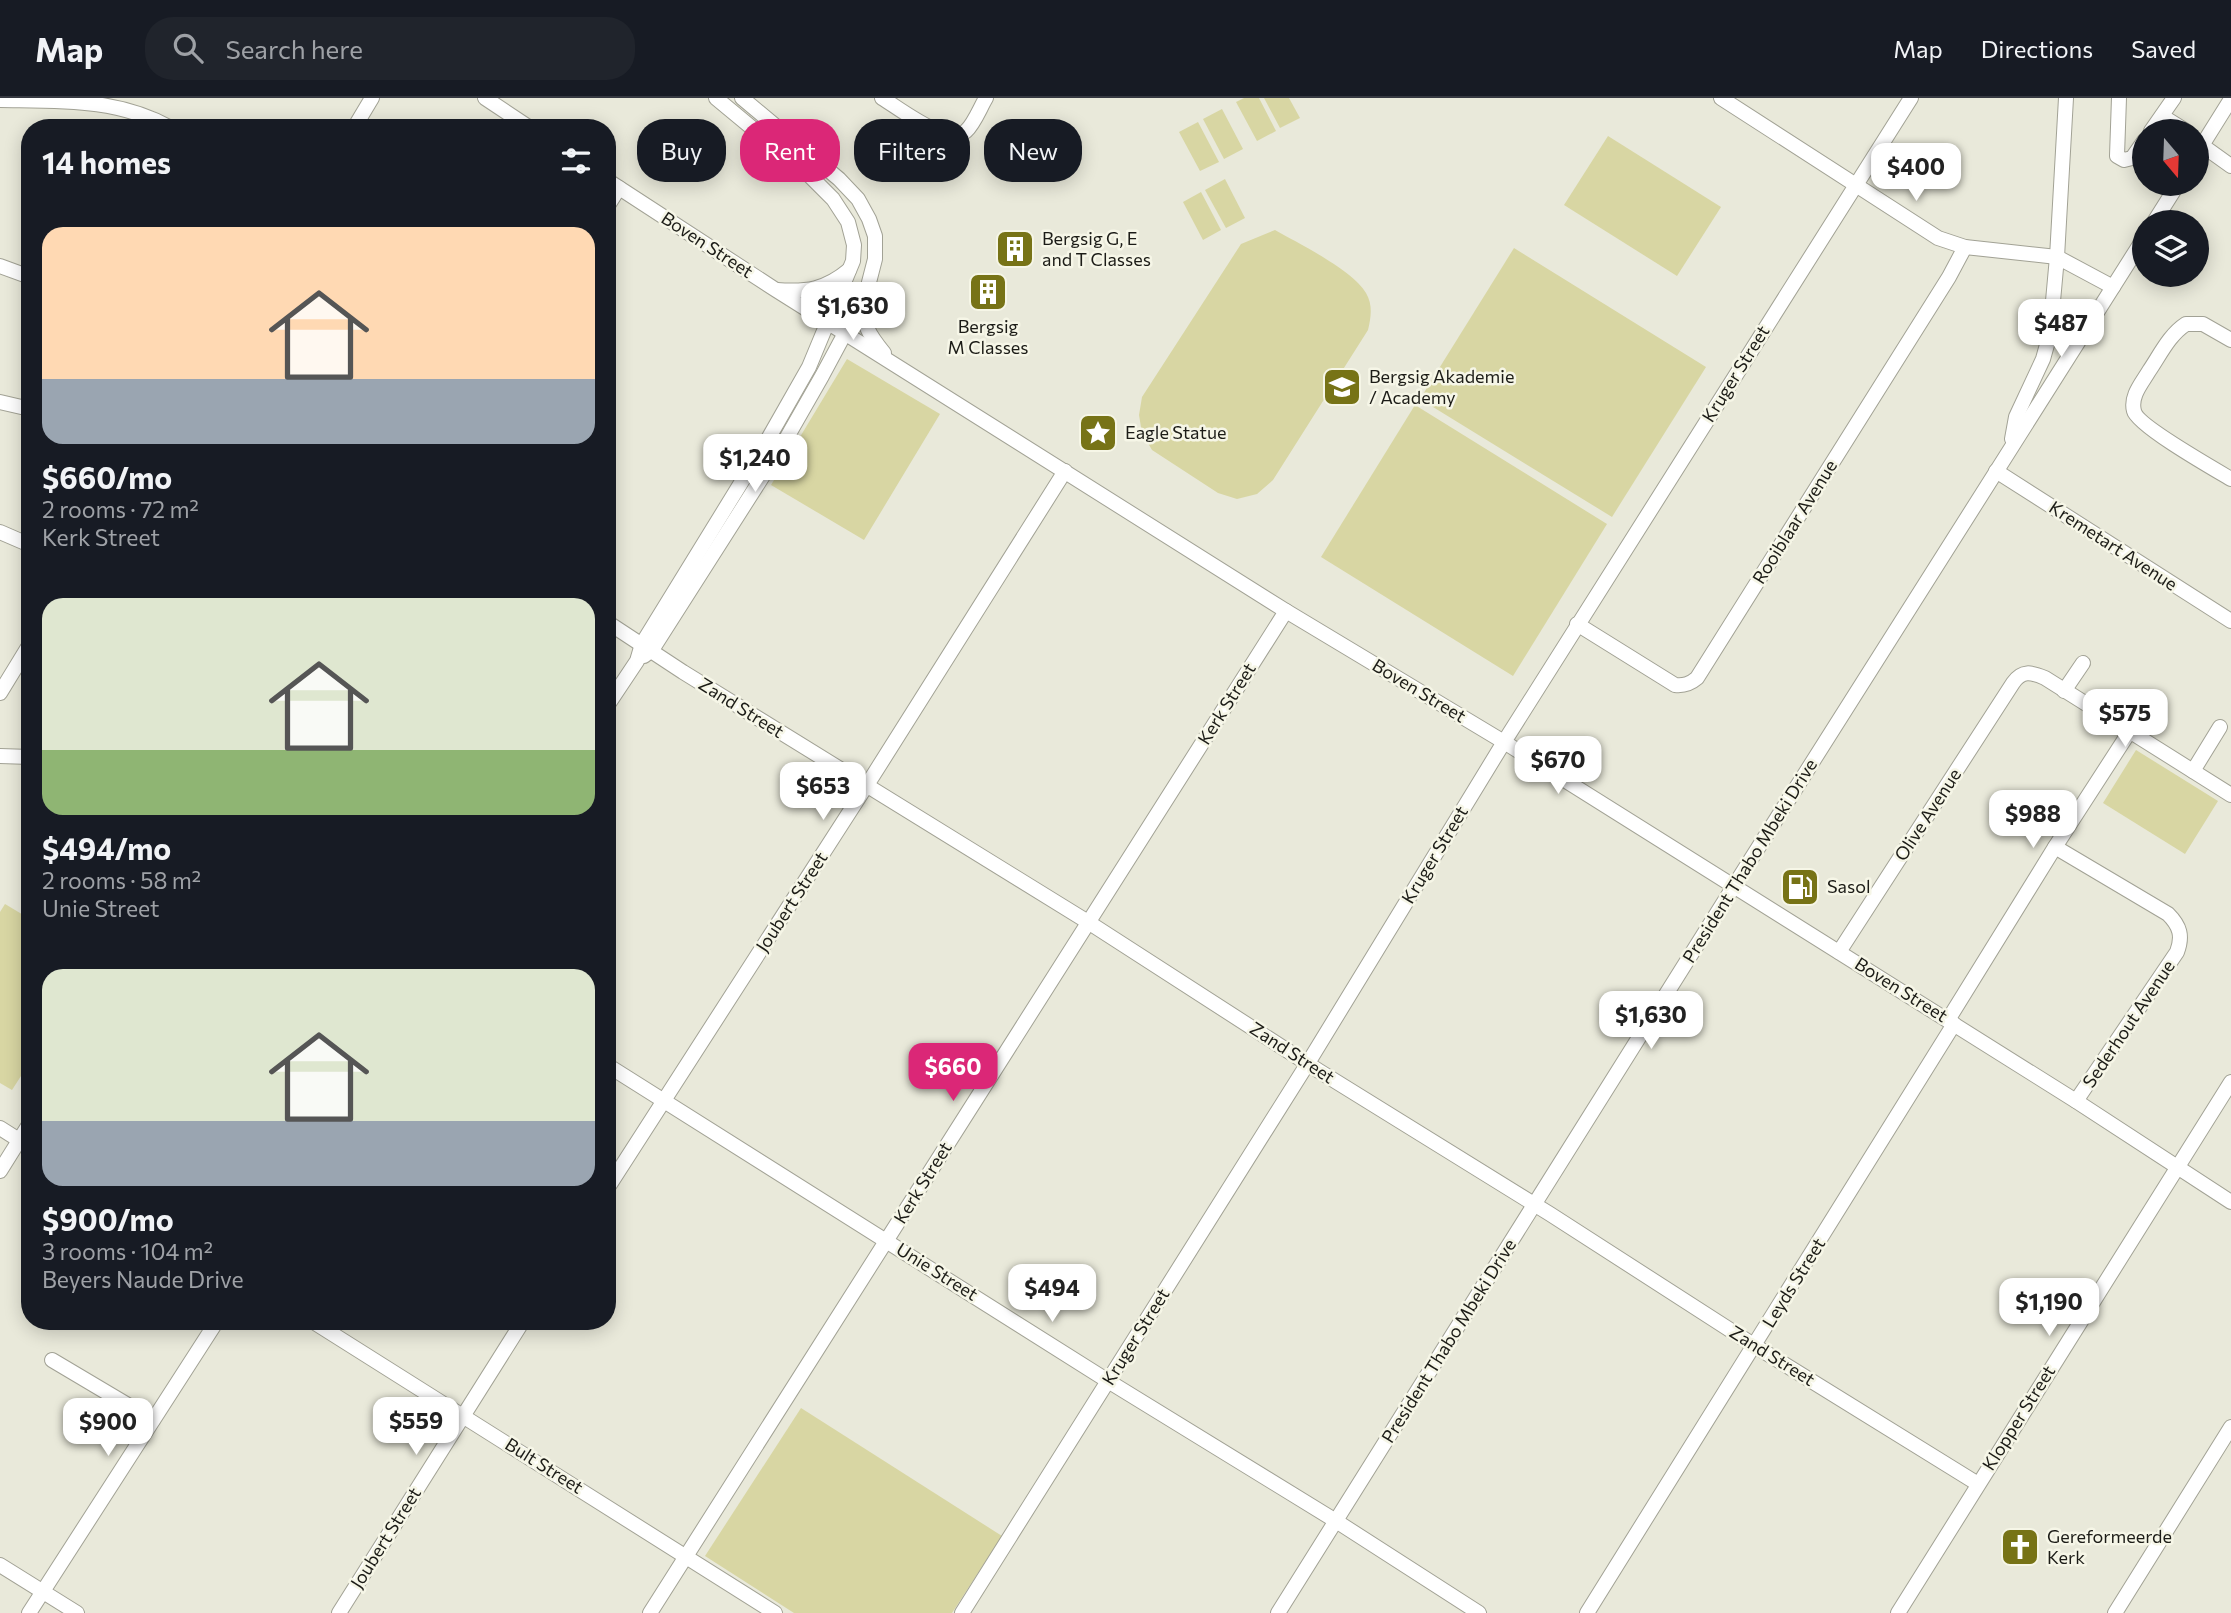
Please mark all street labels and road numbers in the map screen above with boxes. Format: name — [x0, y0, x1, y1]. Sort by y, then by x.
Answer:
street label: Boven Street — [657, 206, 758, 282]
street label: Kruger Street — [1697, 321, 1774, 426]
street label: Rooiblaar Avenue — [1747, 455, 1841, 588]
street label: Kremetart Avenue — [2045, 496, 2182, 595]
street label: Boven Street — [1369, 654, 1470, 727]
street label: Kerk Street — [1192, 659, 1260, 748]
street label: Zand Street — [695, 672, 788, 742]
street label: President Thabo Mbeki Drive — [1677, 754, 1821, 967]
street label: Olive Avenue — [1889, 764, 1965, 865]
street label: Kruger Street — [1396, 802, 1472, 907]
street label: Joubert Street — [751, 847, 832, 956]
street label: Boven Street — [1851, 952, 1952, 1026]
street label: Sederhout Avenue — [2077, 955, 2179, 1091]
street label: Zand Street — [1246, 1017, 1339, 1088]
street label: Kerk Street — [888, 1138, 956, 1227]
street label: President Thabo Mbeki Drive — [1376, 1234, 1520, 1447]
street label: Leyds Street — [1757, 1234, 1829, 1331]
street label: Unie Street — [893, 1237, 982, 1305]
street label: Kruger Street — [1097, 1284, 1174, 1389]
street label: Zand Street — [1726, 1320, 1819, 1390]
street label: Klopper Street — [1977, 1361, 2059, 1474]
street label: Bult Street — [501, 1433, 588, 1498]
street label: Joubert Street — [345, 1483, 425, 1592]

